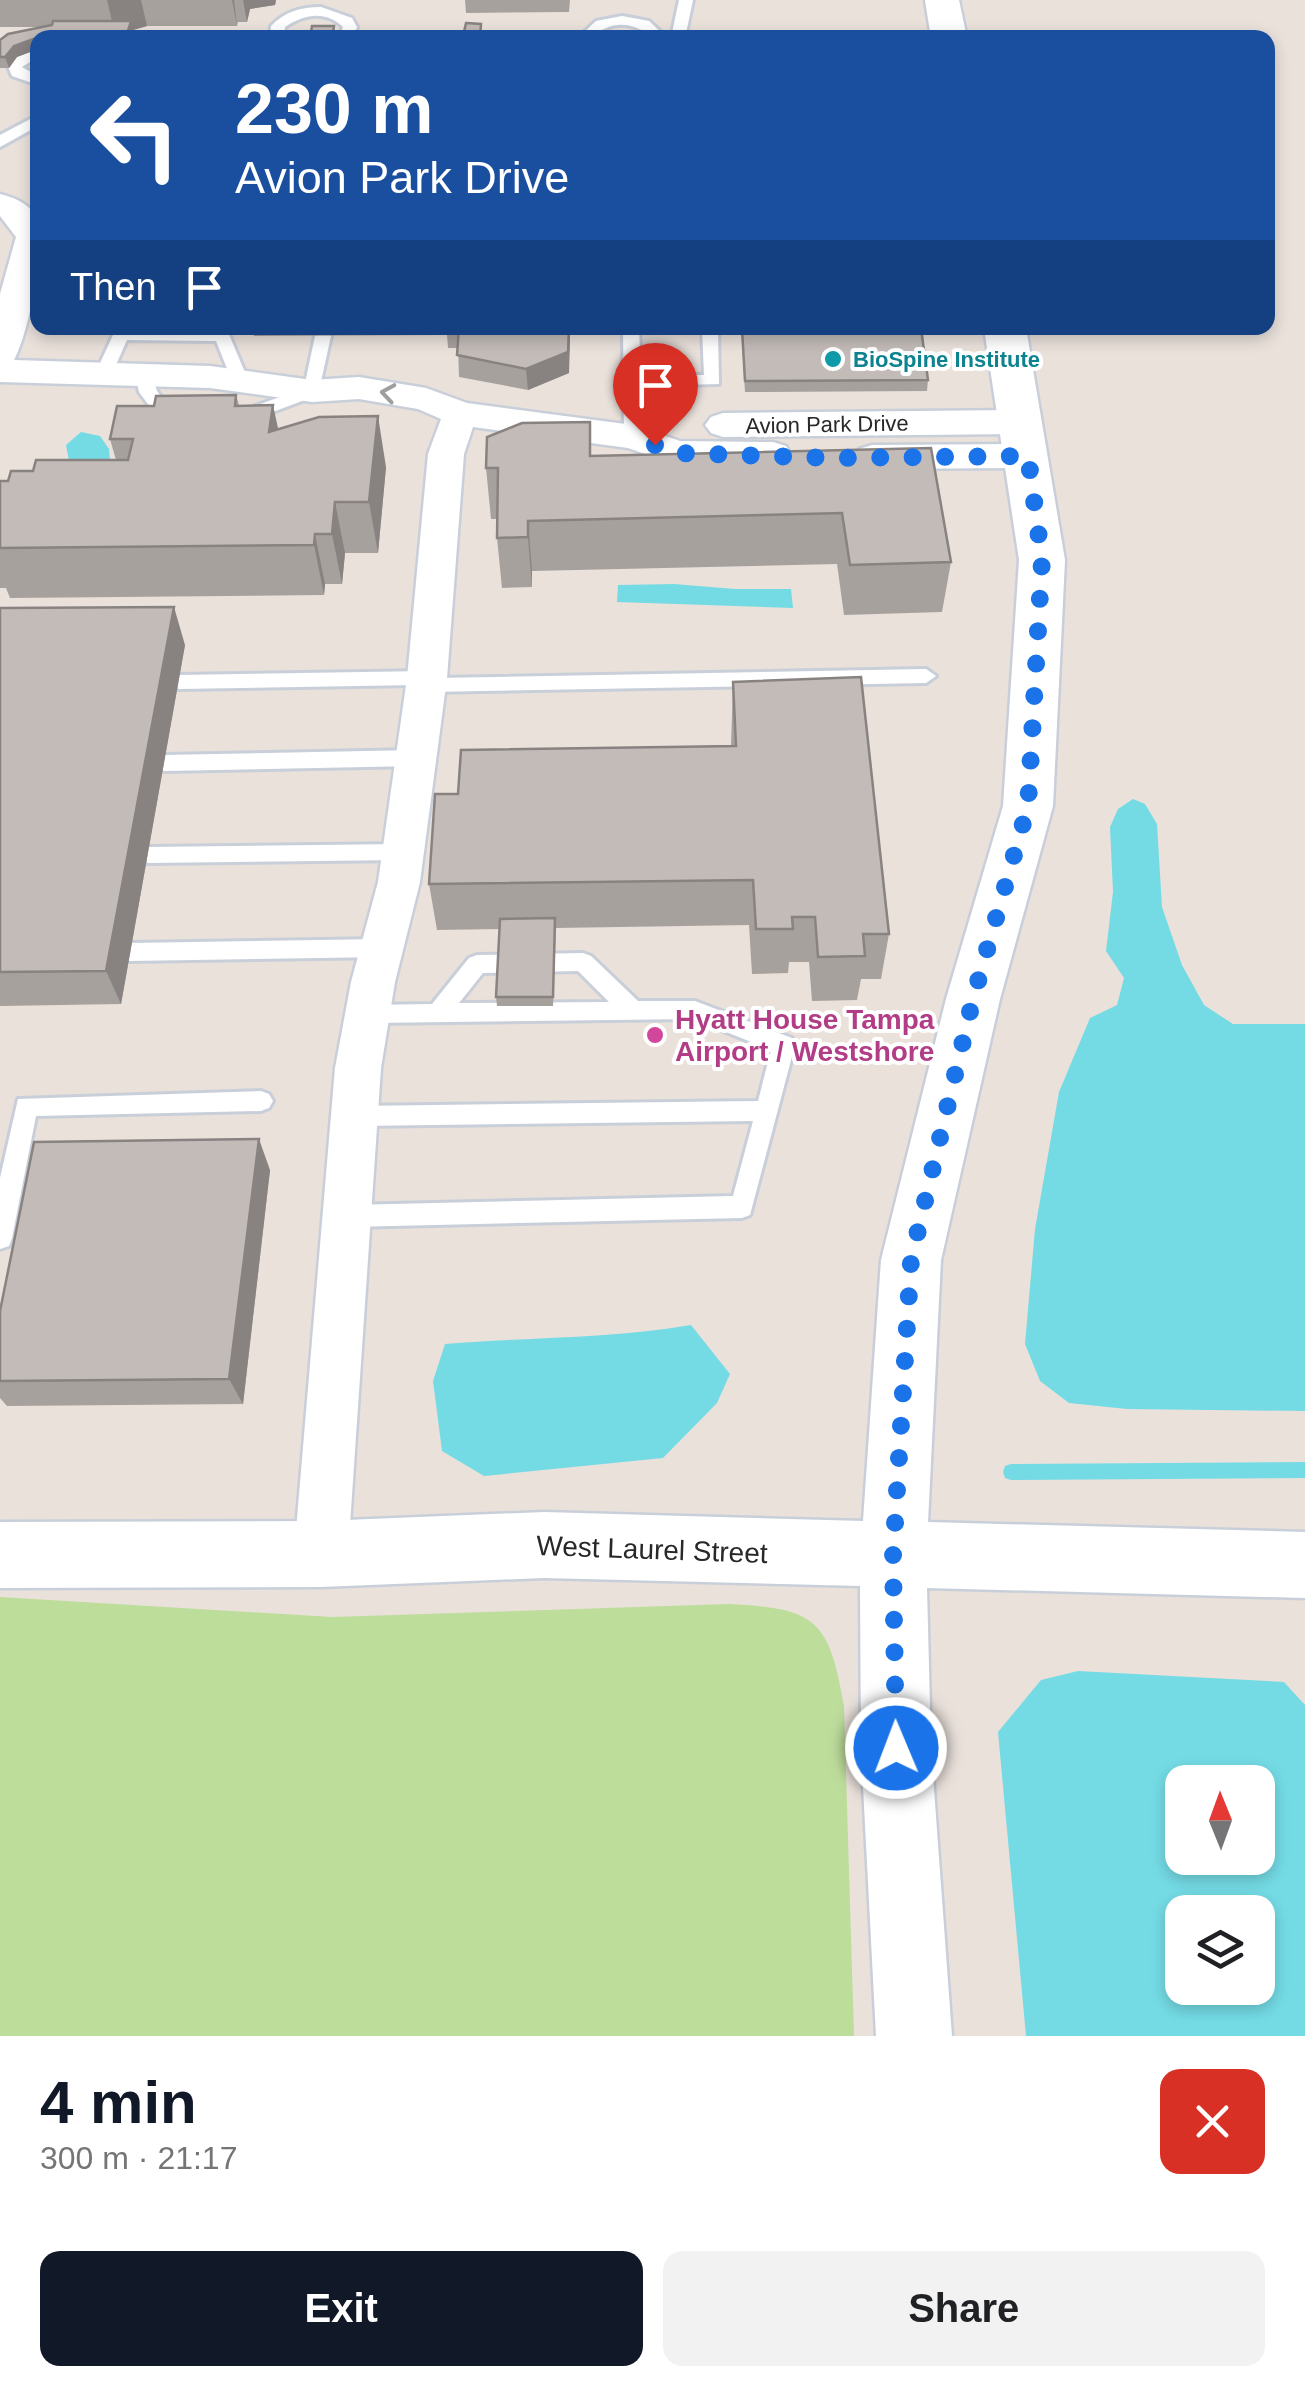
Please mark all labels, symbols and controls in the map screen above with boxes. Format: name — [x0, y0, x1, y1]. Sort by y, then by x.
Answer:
icon: left — [70, 70, 200, 200]
text: 230 m — [235, 70, 433, 148]
text: Avion Park Drive — [235, 152, 569, 203]
icon: arrive — [177, 260, 232, 315]
text: Then — [70, 266, 157, 308]
pin — [613, 343, 698, 446]
place label: BioSpine Institute — [853, 347, 1040, 372]
marker: BioSpine Institute — [822, 348, 844, 370]
icon: arrive — [628, 358, 683, 413]
one-way arrow — [379, 383, 396, 404]
street label: Avion Park Drive — [745, 411, 909, 438]
place label: Hyatt House Tampa Airport / Westshore — [675, 1004, 935, 1067]
marker: Hyatt House Tampa Airport / Westshore — [644, 1024, 666, 1046]
street label: West Laurel Street — [536, 1530, 768, 1569]
position arrow — [844, 1696, 948, 1800]
north arrow — [1165, 1765, 1275, 1875]
map controls — [1165, 1765, 1275, 2005]
button: layers — [1165, 1895, 1275, 2005]
text: 4 min — [40, 2069, 197, 2136]
button: close — [1160, 2069, 1265, 2174]
text: 300 m · 21:17 — [40, 2140, 237, 2176]
button: Exit — [40, 2251, 643, 2366]
button: Share — [663, 2251, 1265, 2366]

